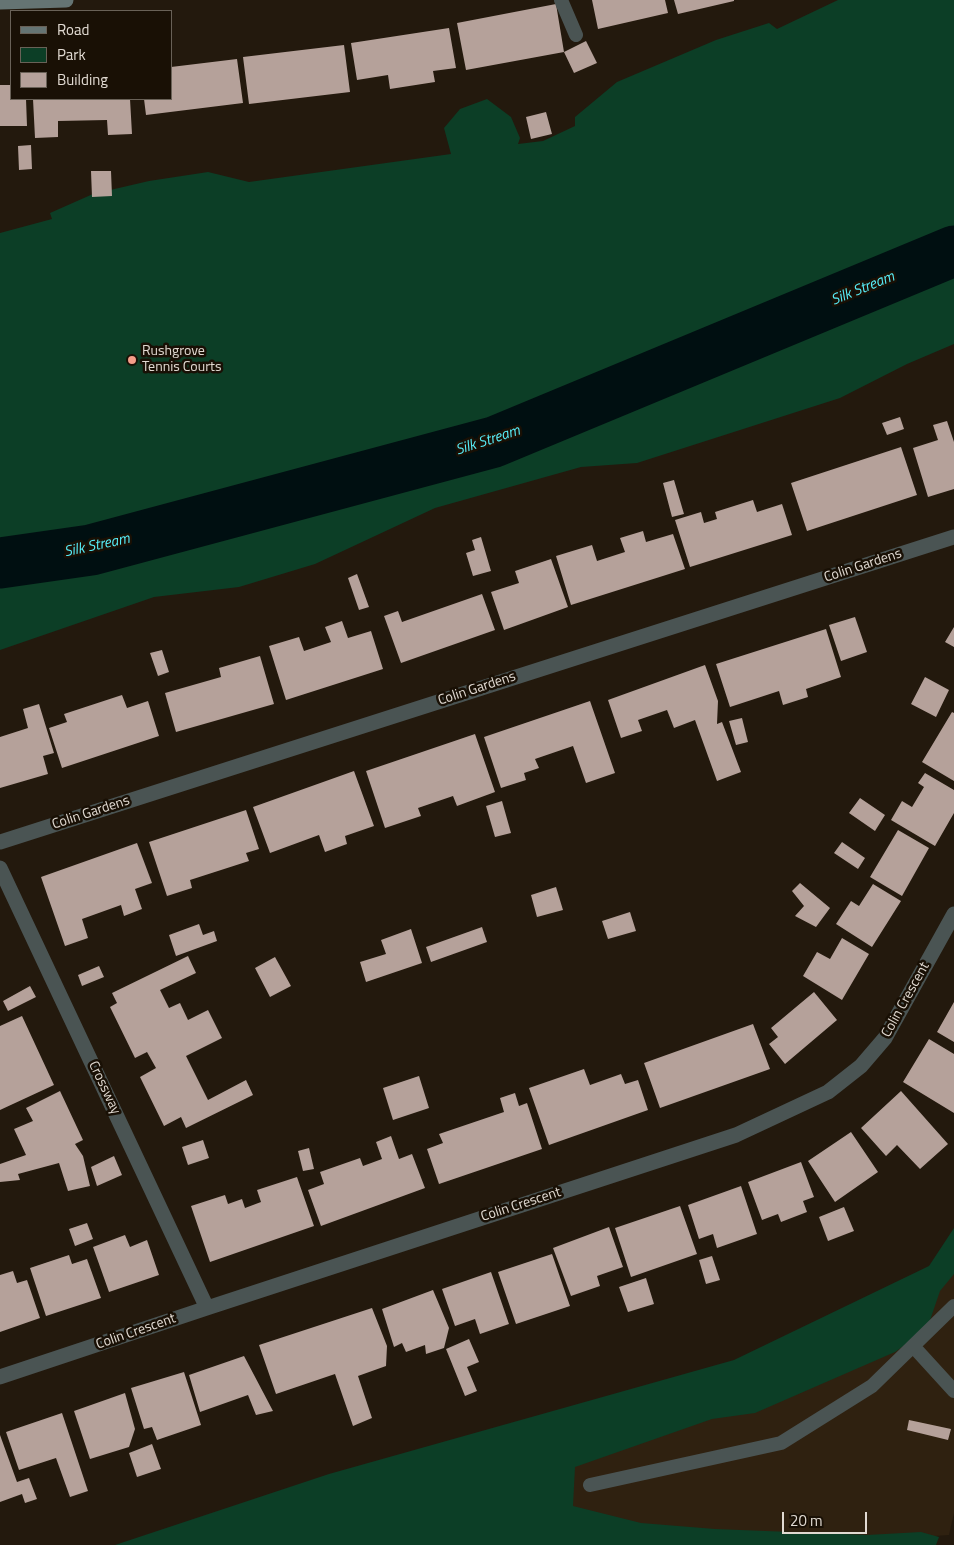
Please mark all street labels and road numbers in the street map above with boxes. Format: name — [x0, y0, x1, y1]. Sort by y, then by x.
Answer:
street label: Colin Gardens — [822, 546, 904, 586]
street label: Colin Gardens — [436, 669, 518, 709]
street label: Colin Gardens — [50, 793, 132, 833]
street label: Colin Crescent — [879, 960, 933, 1040]
street label: Crossway — [84, 1059, 124, 1117]
street label: Colin Crescent — [479, 1184, 563, 1226]
street label: Colin Crescent — [94, 1311, 178, 1353]

